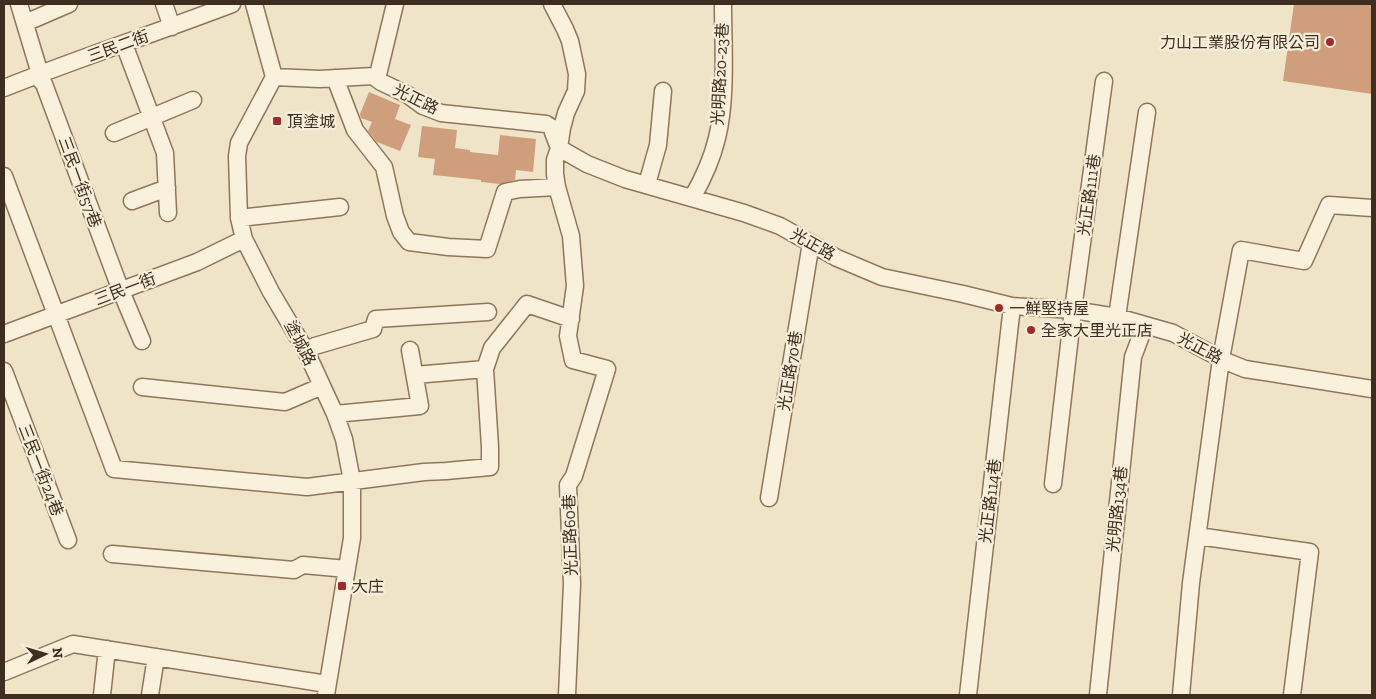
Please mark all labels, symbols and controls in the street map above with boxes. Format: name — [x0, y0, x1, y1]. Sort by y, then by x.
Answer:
street label: 光明路20-23巷 — [708, 22, 732, 126]
street label: 三民二街 — [85, 26, 151, 66]
place label: 力山工業股份有限公司 — [1160, 33, 1320, 52]
marker: 力山工業股份有限公司 — [1324, 36, 1336, 48]
street label: 光正路 — [390, 80, 442, 118]
place label: 頂塗城 — [287, 112, 335, 131]
marker: 頂塗城 — [271, 115, 283, 127]
street label: 三民一街57巷 — [55, 134, 105, 230]
street label: 光正路111巷 — [1074, 153, 1104, 237]
street label: 光正路 — [787, 224, 839, 264]
street label: 三民一街 — [92, 269, 158, 309]
place label: 一鮮堅持屋 — [1009, 299, 1089, 318]
marker: 一鮮堅持屋 — [993, 302, 1005, 314]
street label: 塗城路 — [280, 317, 320, 369]
place label: 全家大里光正店 — [1041, 321, 1153, 340]
marker: 全家大里光正店 — [1025, 324, 1037, 336]
street label: 光正路 — [1174, 328, 1226, 368]
street label: 光正路70巷 — [774, 330, 806, 412]
street label: 三民一街24巷 — [15, 421, 67, 519]
street label: 光正路114巷 — [975, 458, 1005, 544]
street label: 光明路134巷 — [1103, 465, 1131, 553]
street label: 光正路60巷 — [559, 494, 581, 576]
place label: 大庄 — [352, 577, 384, 596]
marker: 大庄 — [336, 580, 348, 592]
north arrow — [20, 629, 70, 679]
text: N — [49, 647, 66, 659]

